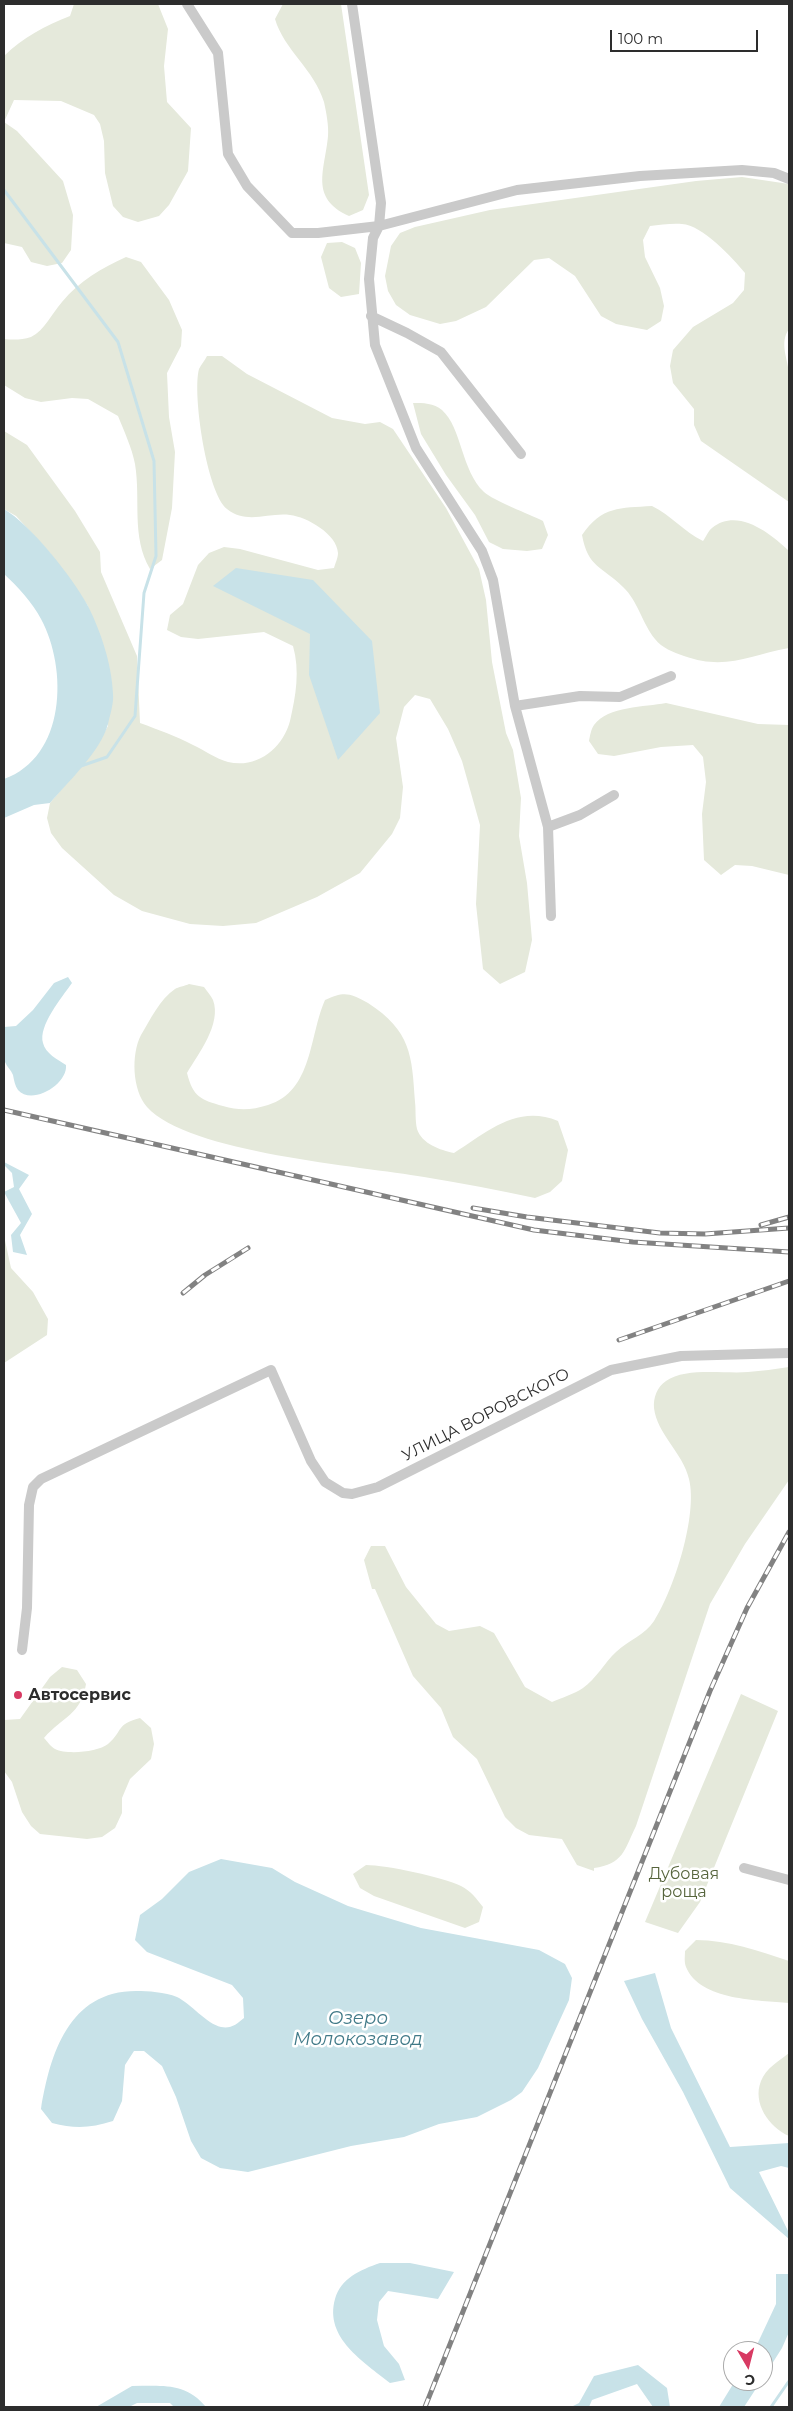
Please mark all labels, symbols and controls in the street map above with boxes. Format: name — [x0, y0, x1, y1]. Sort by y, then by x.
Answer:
scale bar — [613, 20, 760, 52]
text: 100 m — [618, 29, 663, 48]
street label: УЛИЦА ВОРОВСКОГО — [399, 1364, 573, 1466]
place label: Автосервис — [28, 1685, 131, 1705]
marker: Автосервис — [12, 1689, 24, 1701]
park label: Дубовая роща — [649, 1864, 719, 1902]
water label: Озеро Молокозавод — [293, 2008, 423, 2050]
north arrow — [723, 2341, 773, 2391]
text: С — [744, 2370, 756, 2389]

